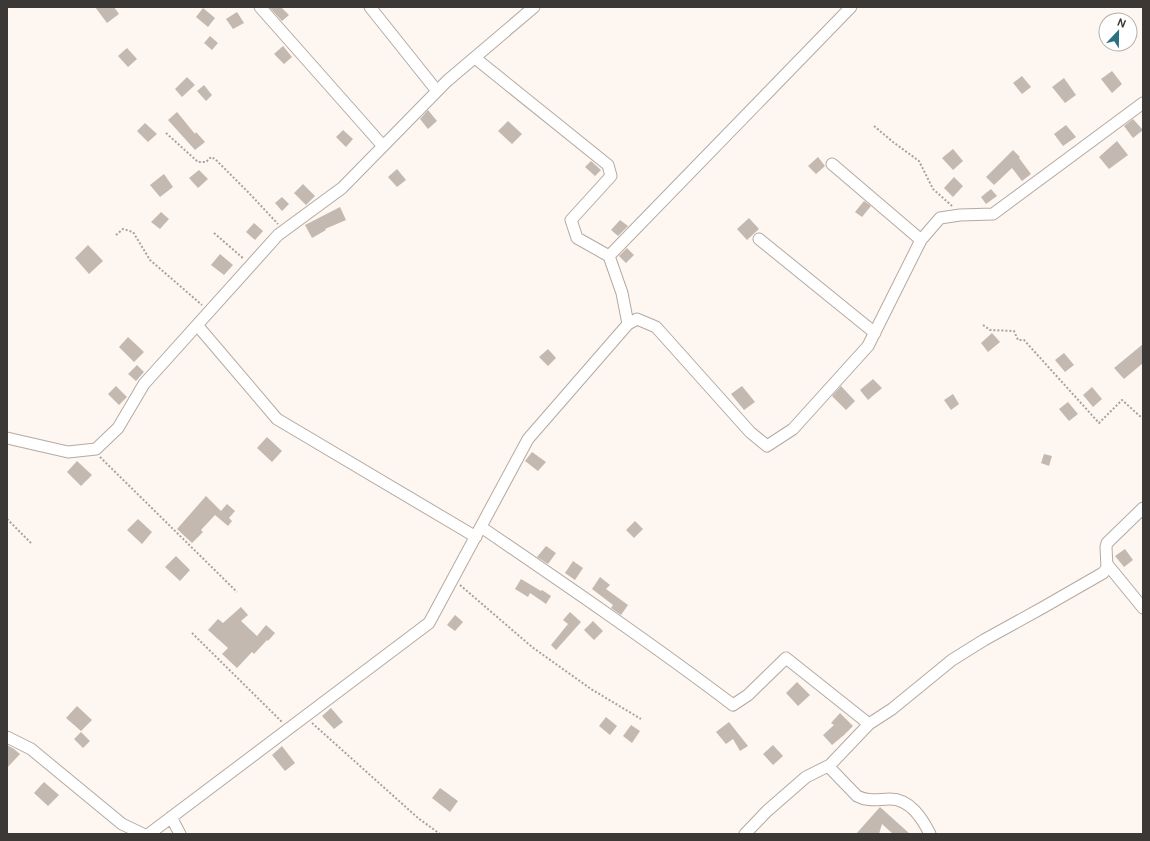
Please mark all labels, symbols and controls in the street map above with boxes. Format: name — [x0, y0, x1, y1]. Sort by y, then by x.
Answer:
north arrow — [1098, 12, 1138, 52]
text: N — [1115, 15, 1128, 31]

